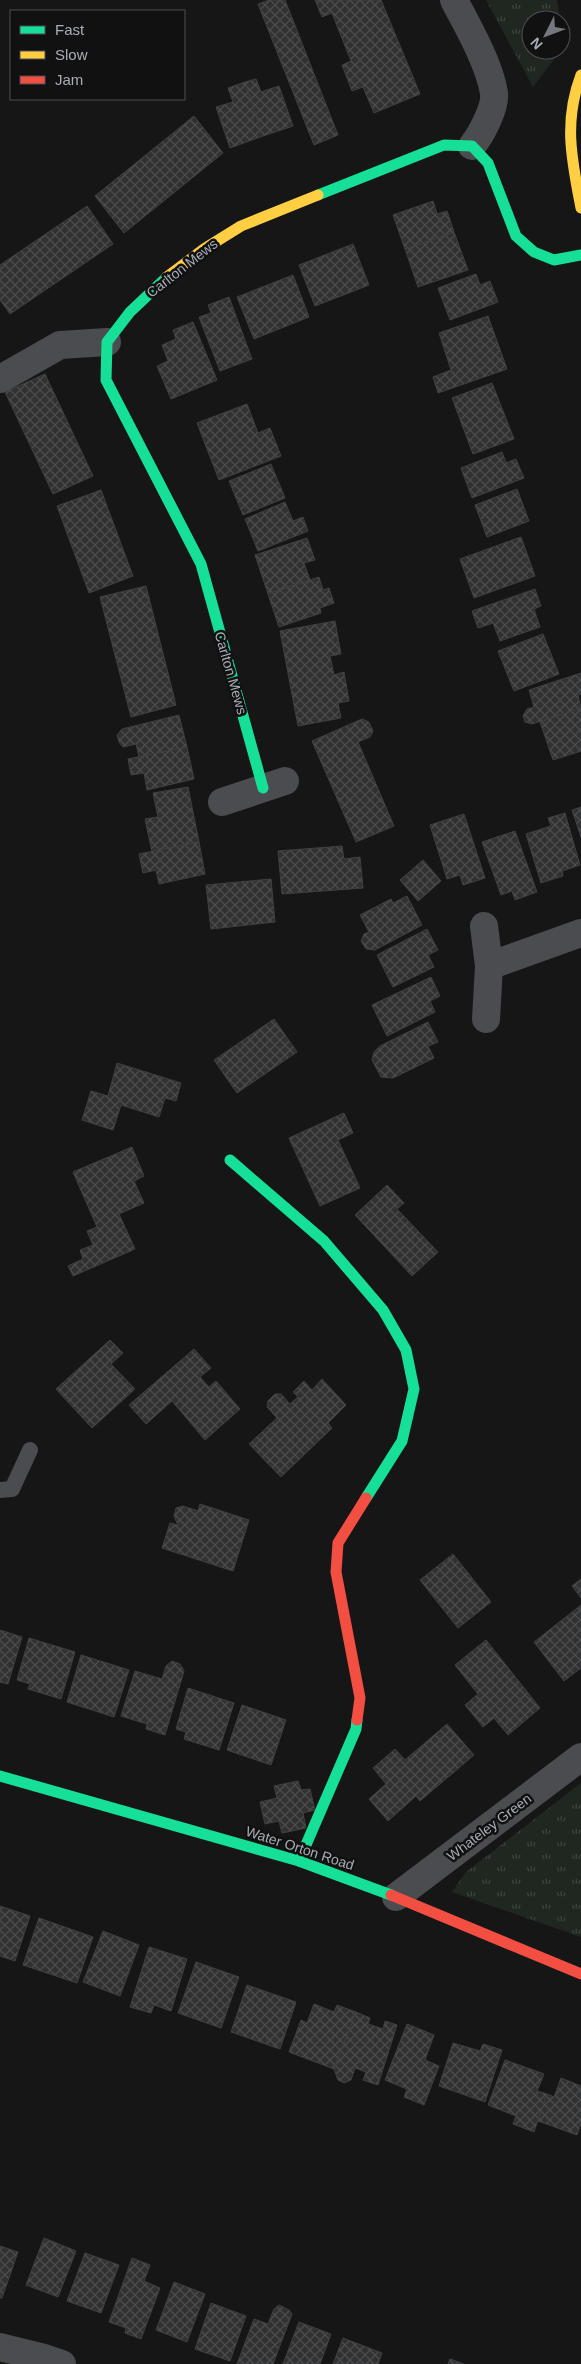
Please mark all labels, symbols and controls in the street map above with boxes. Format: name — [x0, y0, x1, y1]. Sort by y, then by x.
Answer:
legend — [10, 10, 185, 100]
north arrow — [521, 10, 571, 60]
text: Fast — [55, 21, 85, 38]
text: N — [527, 35, 546, 53]
text: Slow — [55, 46, 88, 63]
text: Jam — [55, 71, 83, 88]
street label: Carlton Mews — [143, 235, 221, 301]
street label: Carlton Mews — [212, 630, 250, 716]
street label: Whateley Green — [444, 1790, 534, 1864]
street label: Water Orton Road — [244, 1823, 356, 1873]

